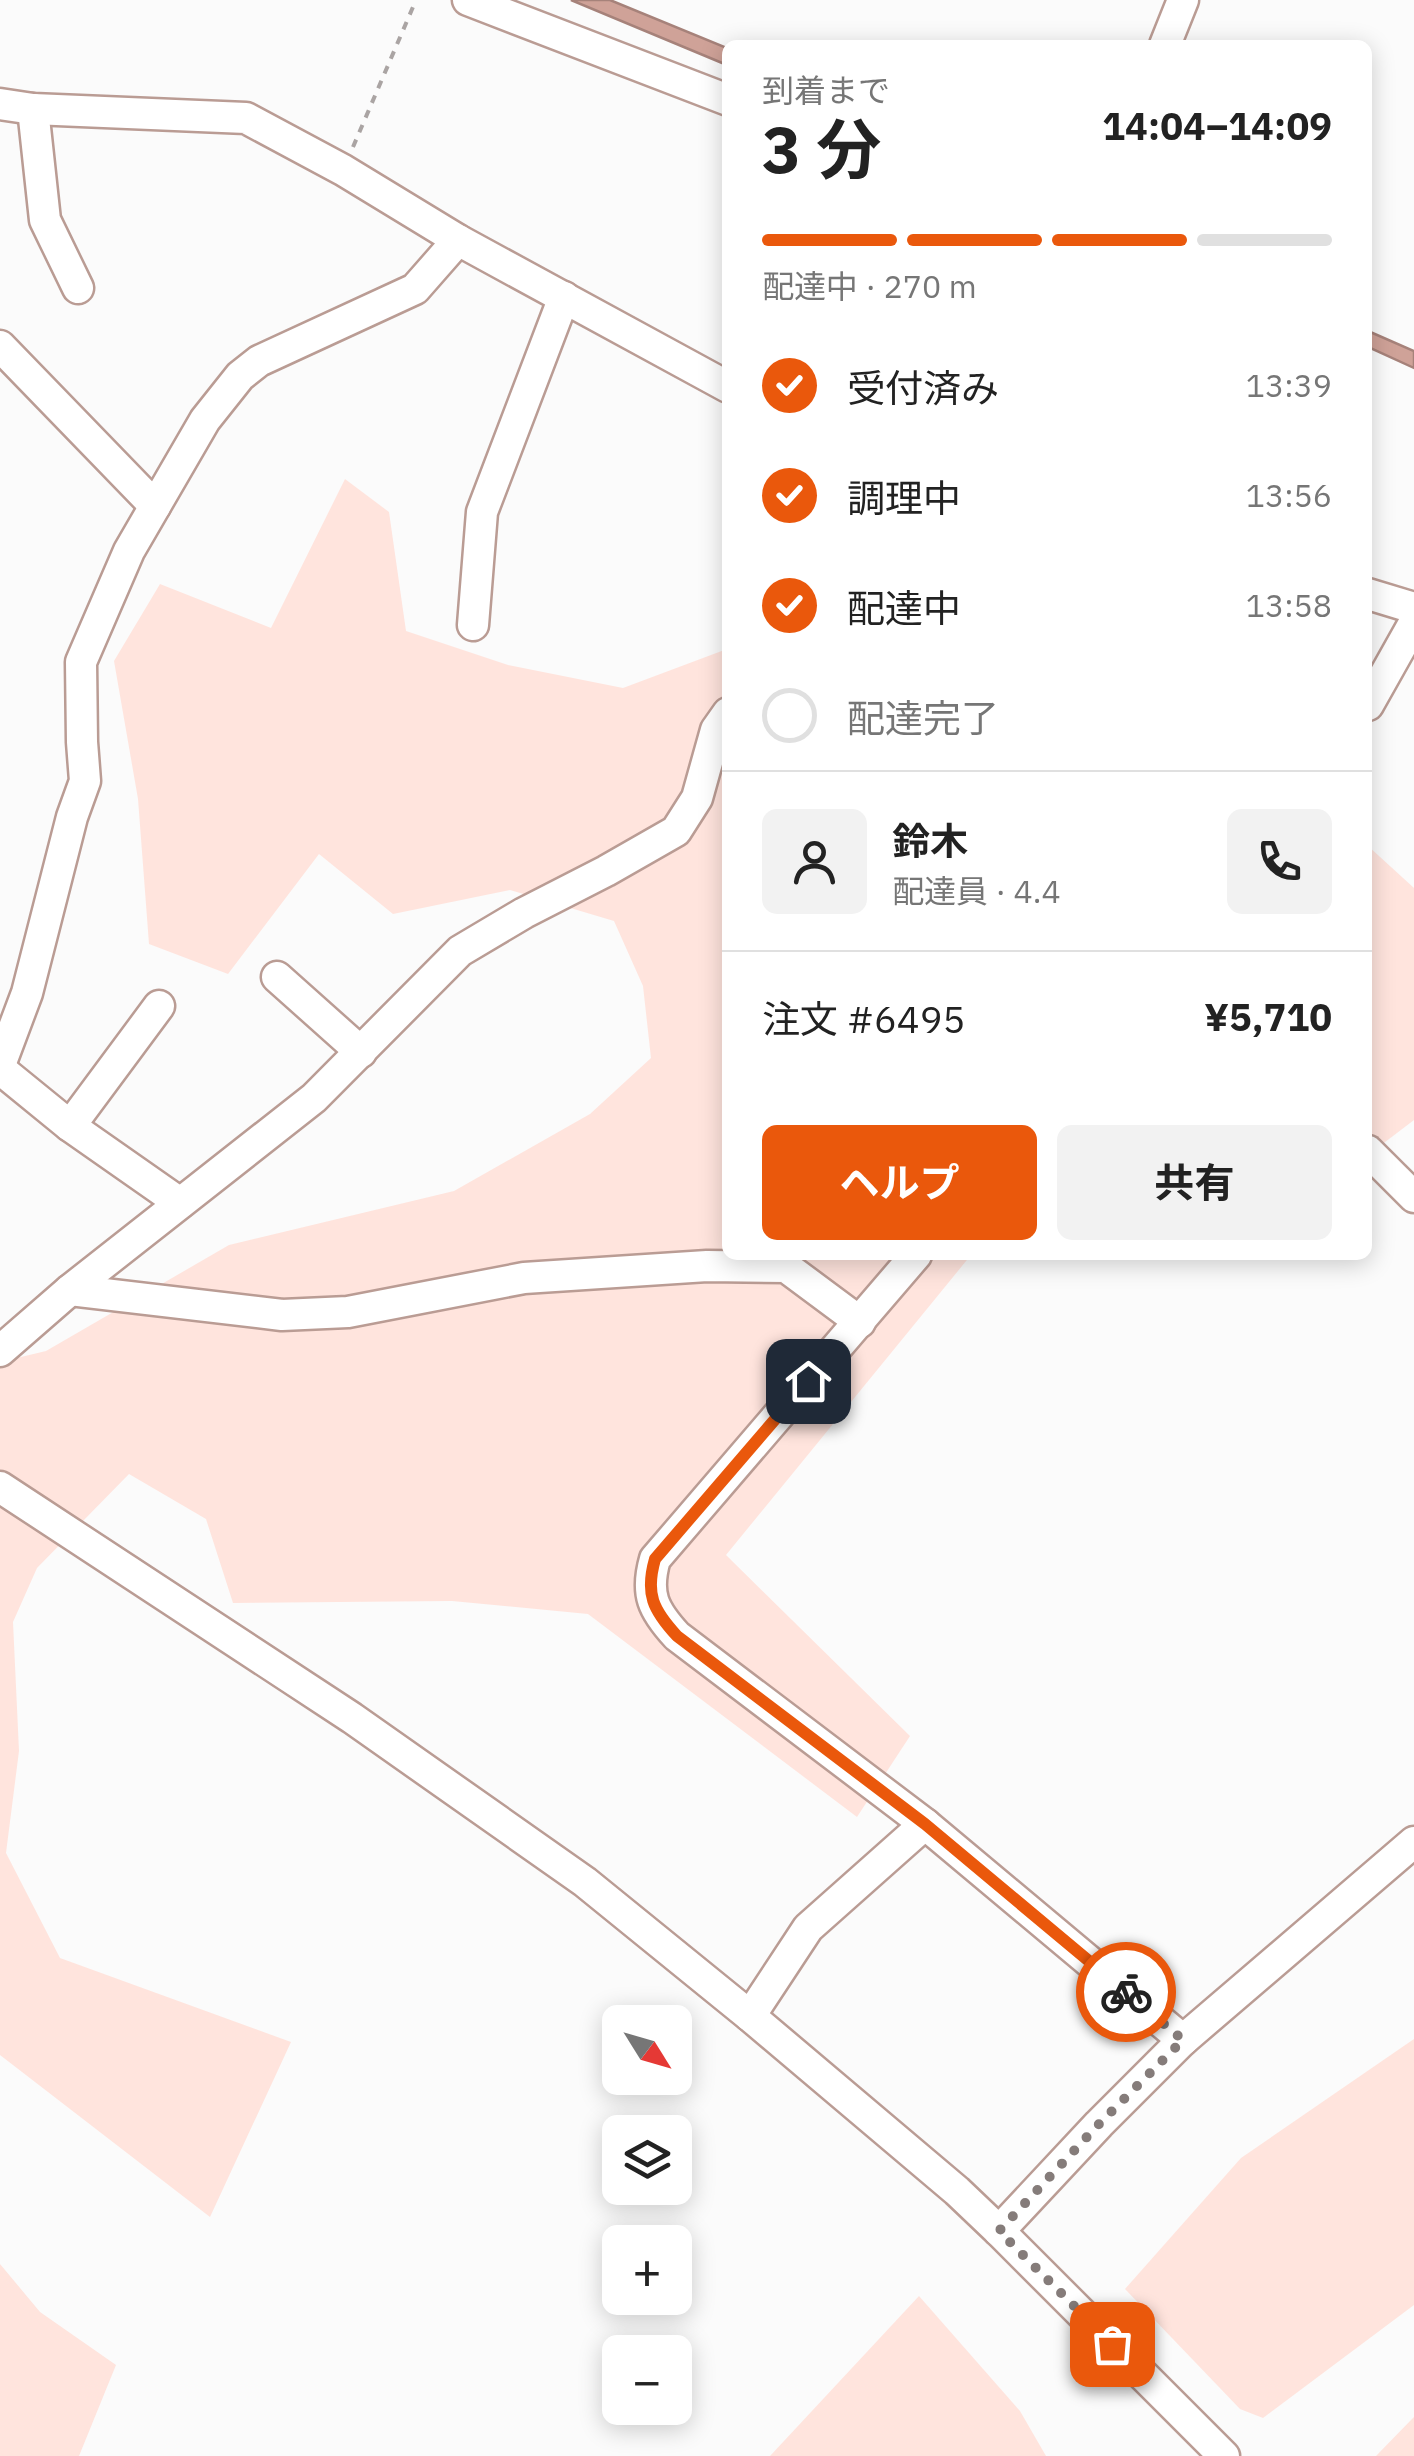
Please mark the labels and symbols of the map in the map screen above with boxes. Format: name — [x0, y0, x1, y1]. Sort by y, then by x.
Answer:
pin — [766, 1339, 851, 1424]
courier — [1076, 1942, 1176, 2042]
north arrow — [602, 2005, 692, 2095]
pin — [1070, 2302, 1155, 2387]

